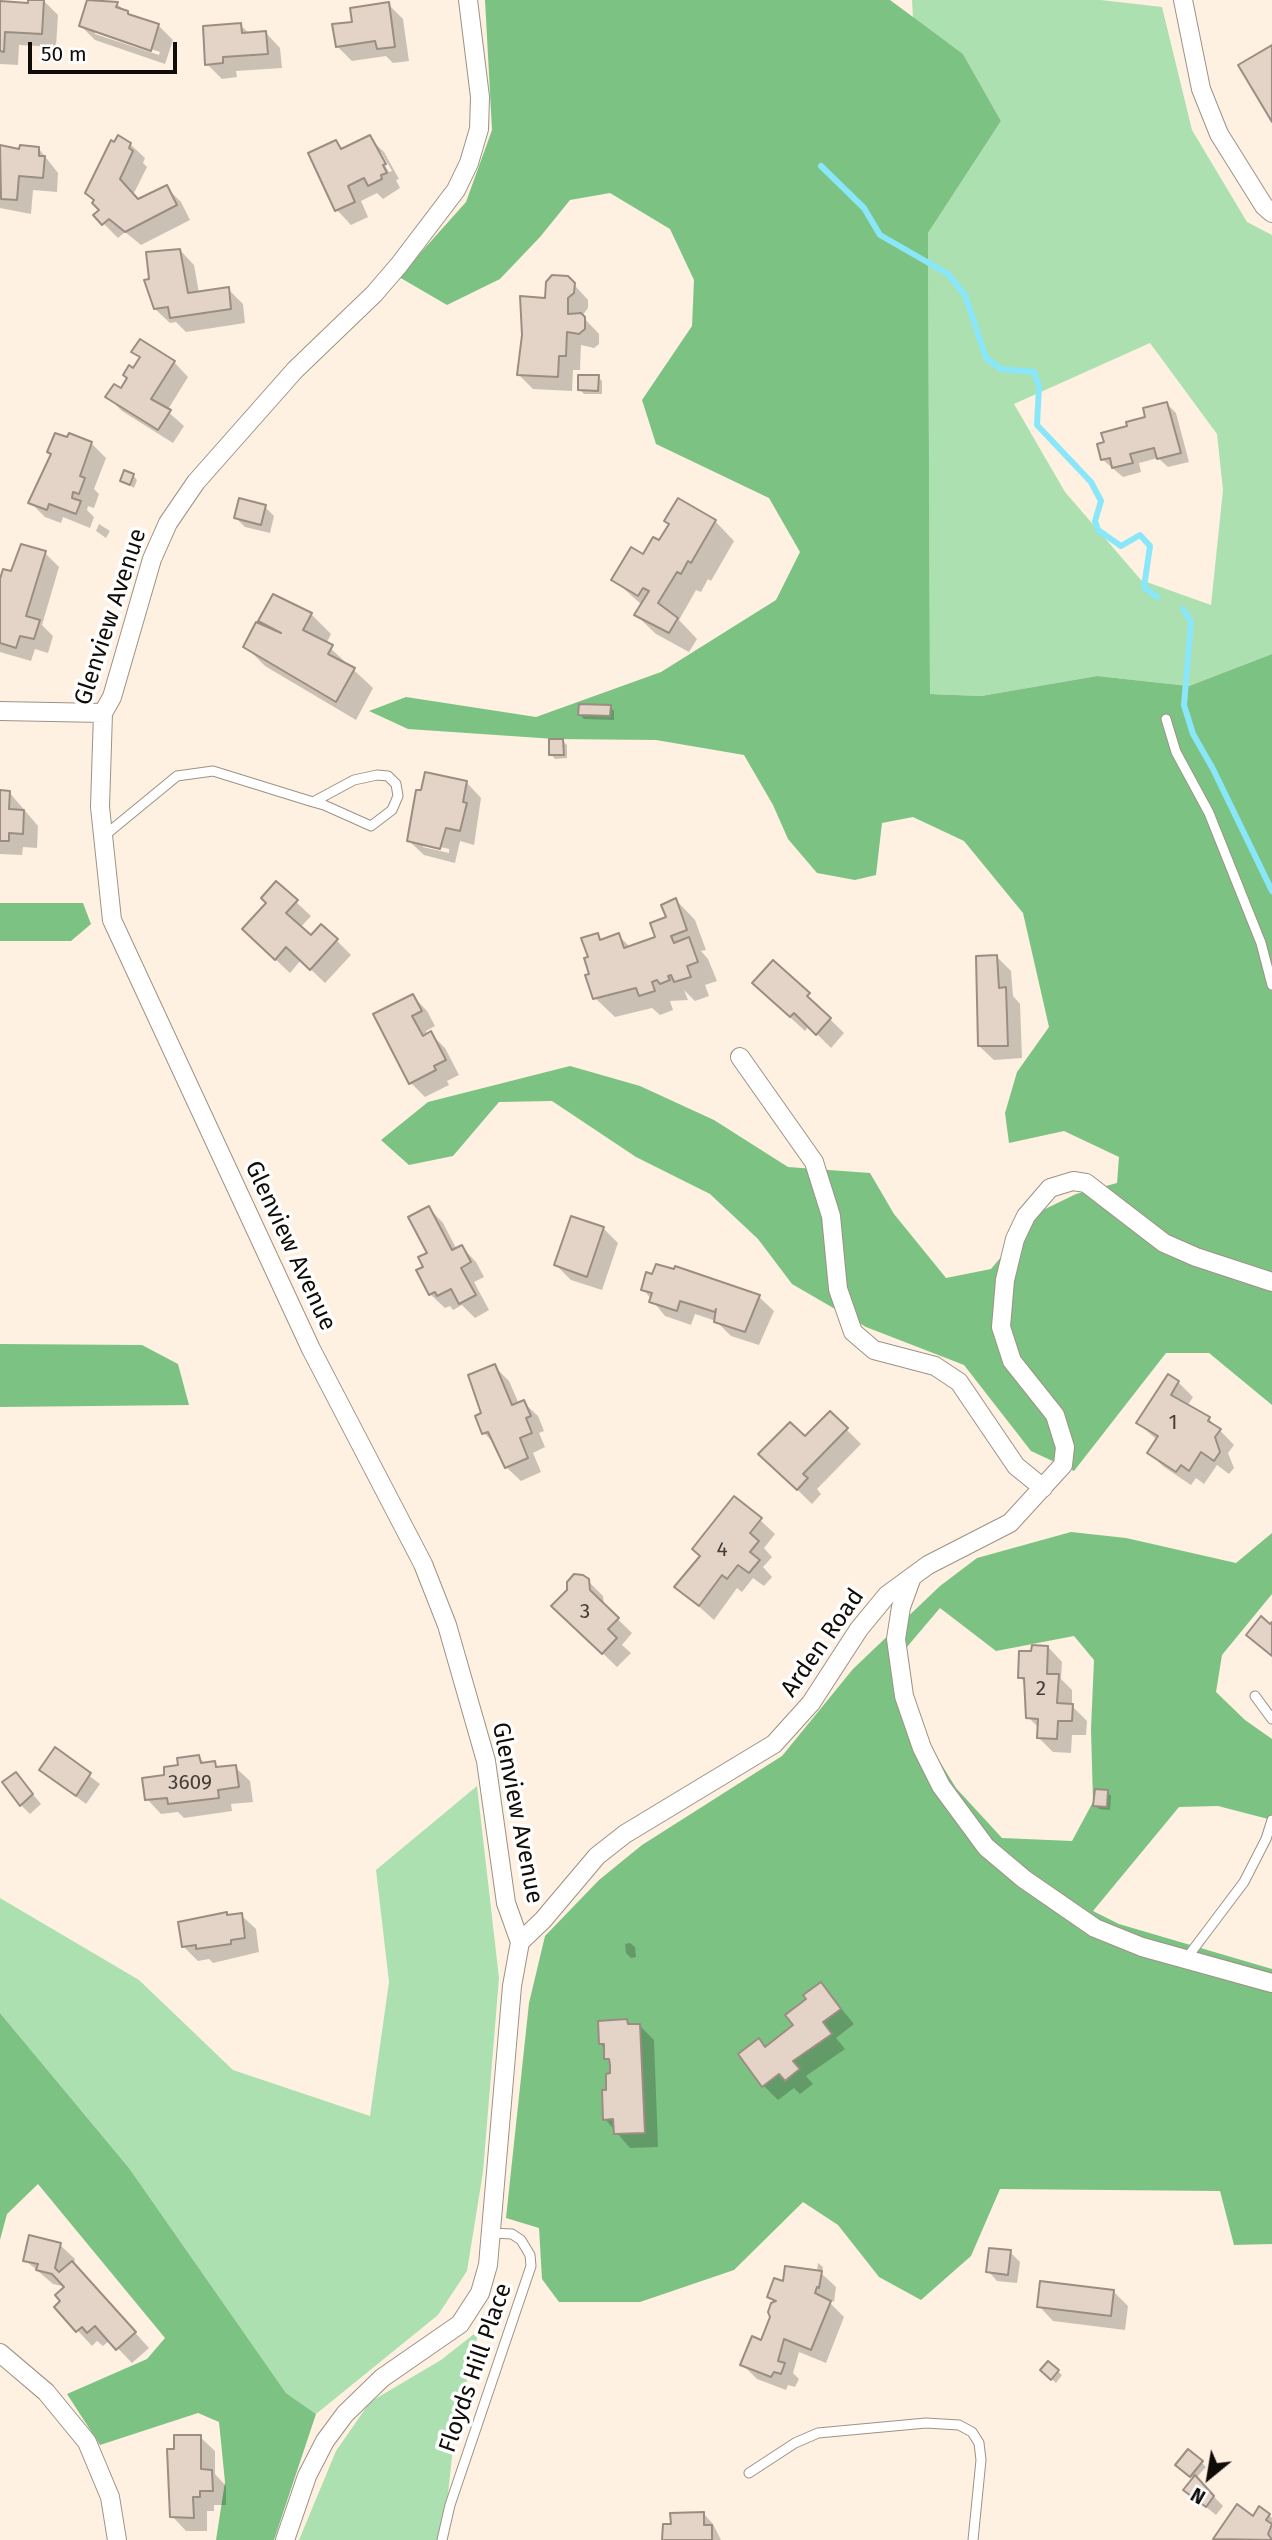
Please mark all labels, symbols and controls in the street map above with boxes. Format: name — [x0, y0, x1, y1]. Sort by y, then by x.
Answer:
scale bar — [32, 28, 180, 72]
text: 50 m — [41, 41, 87, 67]
street label: Glenview Avenue — [69, 525, 153, 709]
street label: Glenview Avenue — [238, 1157, 342, 1335]
house number: 1 — [1168, 1410, 1178, 1436]
house number: 4 — [716, 1537, 728, 1563]
street label: Arden Road — [775, 1583, 871, 1703]
house number: 3 — [580, 1599, 590, 1625]
house number: 2 — [1036, 1676, 1046, 1702]
street label: Glenview Avenue — [485, 1720, 549, 1906]
house number: 3609 — [168, 1770, 212, 1796]
street label: Floyds Hill Place — [434, 2280, 518, 2456]
north arrow — [1174, 2442, 1244, 2512]
text: N — [1187, 2483, 1209, 2509]

